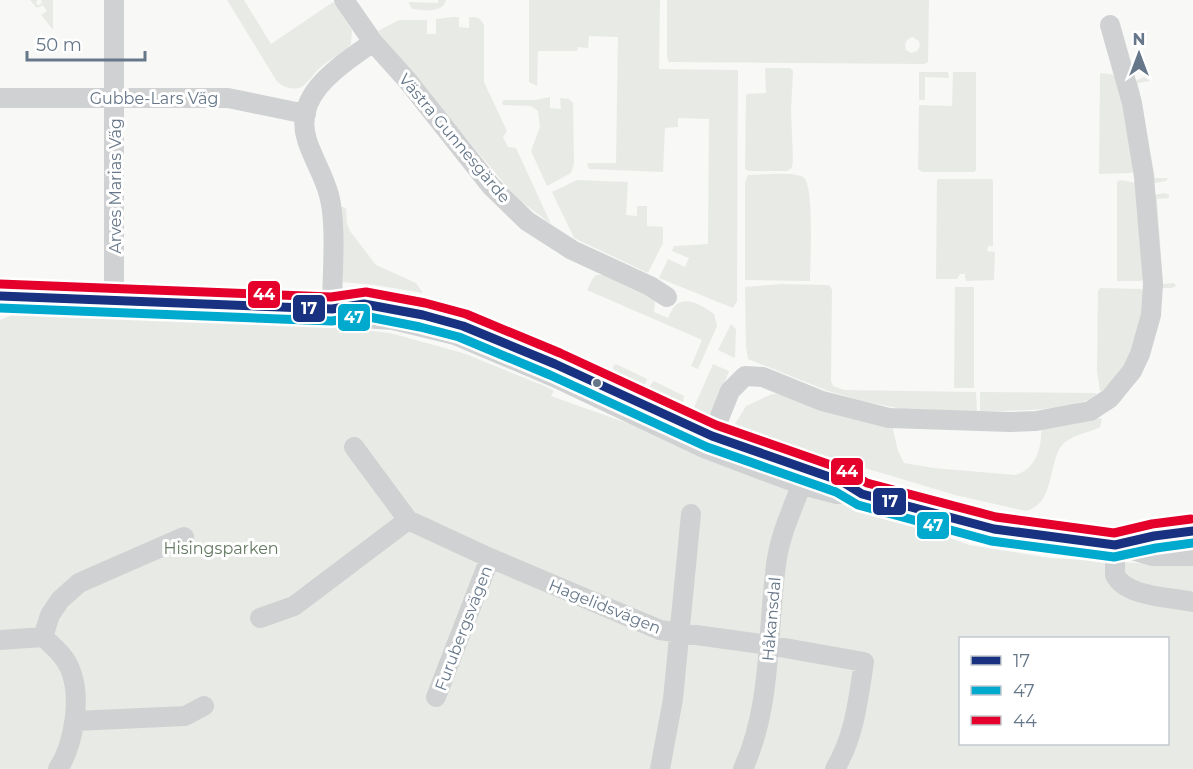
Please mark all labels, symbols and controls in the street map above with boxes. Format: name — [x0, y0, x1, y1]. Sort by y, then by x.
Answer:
scale bar — [27, 24, 146, 62]
north arrow — [1109, 24, 1169, 84]
text: N — [1133, 30, 1145, 49]
text: 50 m — [36, 34, 82, 56]
street label: Västra Gunnesgärde — [395, 70, 514, 207]
street label: Gubbe-Lars Väg — [90, 89, 218, 108]
street label: Arves Marias Väg — [106, 118, 125, 254]
line badge: 44 — [247, 280, 281, 309]
text: 44 — [253, 285, 275, 304]
line badge: 17 — [292, 294, 326, 323]
text: 17 — [301, 299, 317, 318]
line badge: 47 — [337, 303, 371, 332]
text: 47 — [344, 308, 364, 327]
unlabelled marker — [591, 377, 603, 389]
line badge: 44 — [830, 457, 864, 486]
text: 44 — [836, 462, 858, 481]
line badge: 17 — [872, 487, 907, 516]
text: 17 — [882, 492, 898, 511]
line badge: 47 — [916, 511, 950, 540]
text: 47 — [923, 516, 943, 535]
park label: Hisingsparken — [163, 539, 279, 558]
street label: Furubergsvägen — [431, 563, 496, 693]
street label: Hagelidsvägen — [546, 575, 664, 638]
street label: Håkansdal — [758, 576, 785, 662]
legend — [959, 637, 1169, 745]
text: 17 — [1013, 650, 1030, 672]
text: 47 — [1013, 680, 1035, 702]
text: 44 — [1013, 710, 1037, 732]

